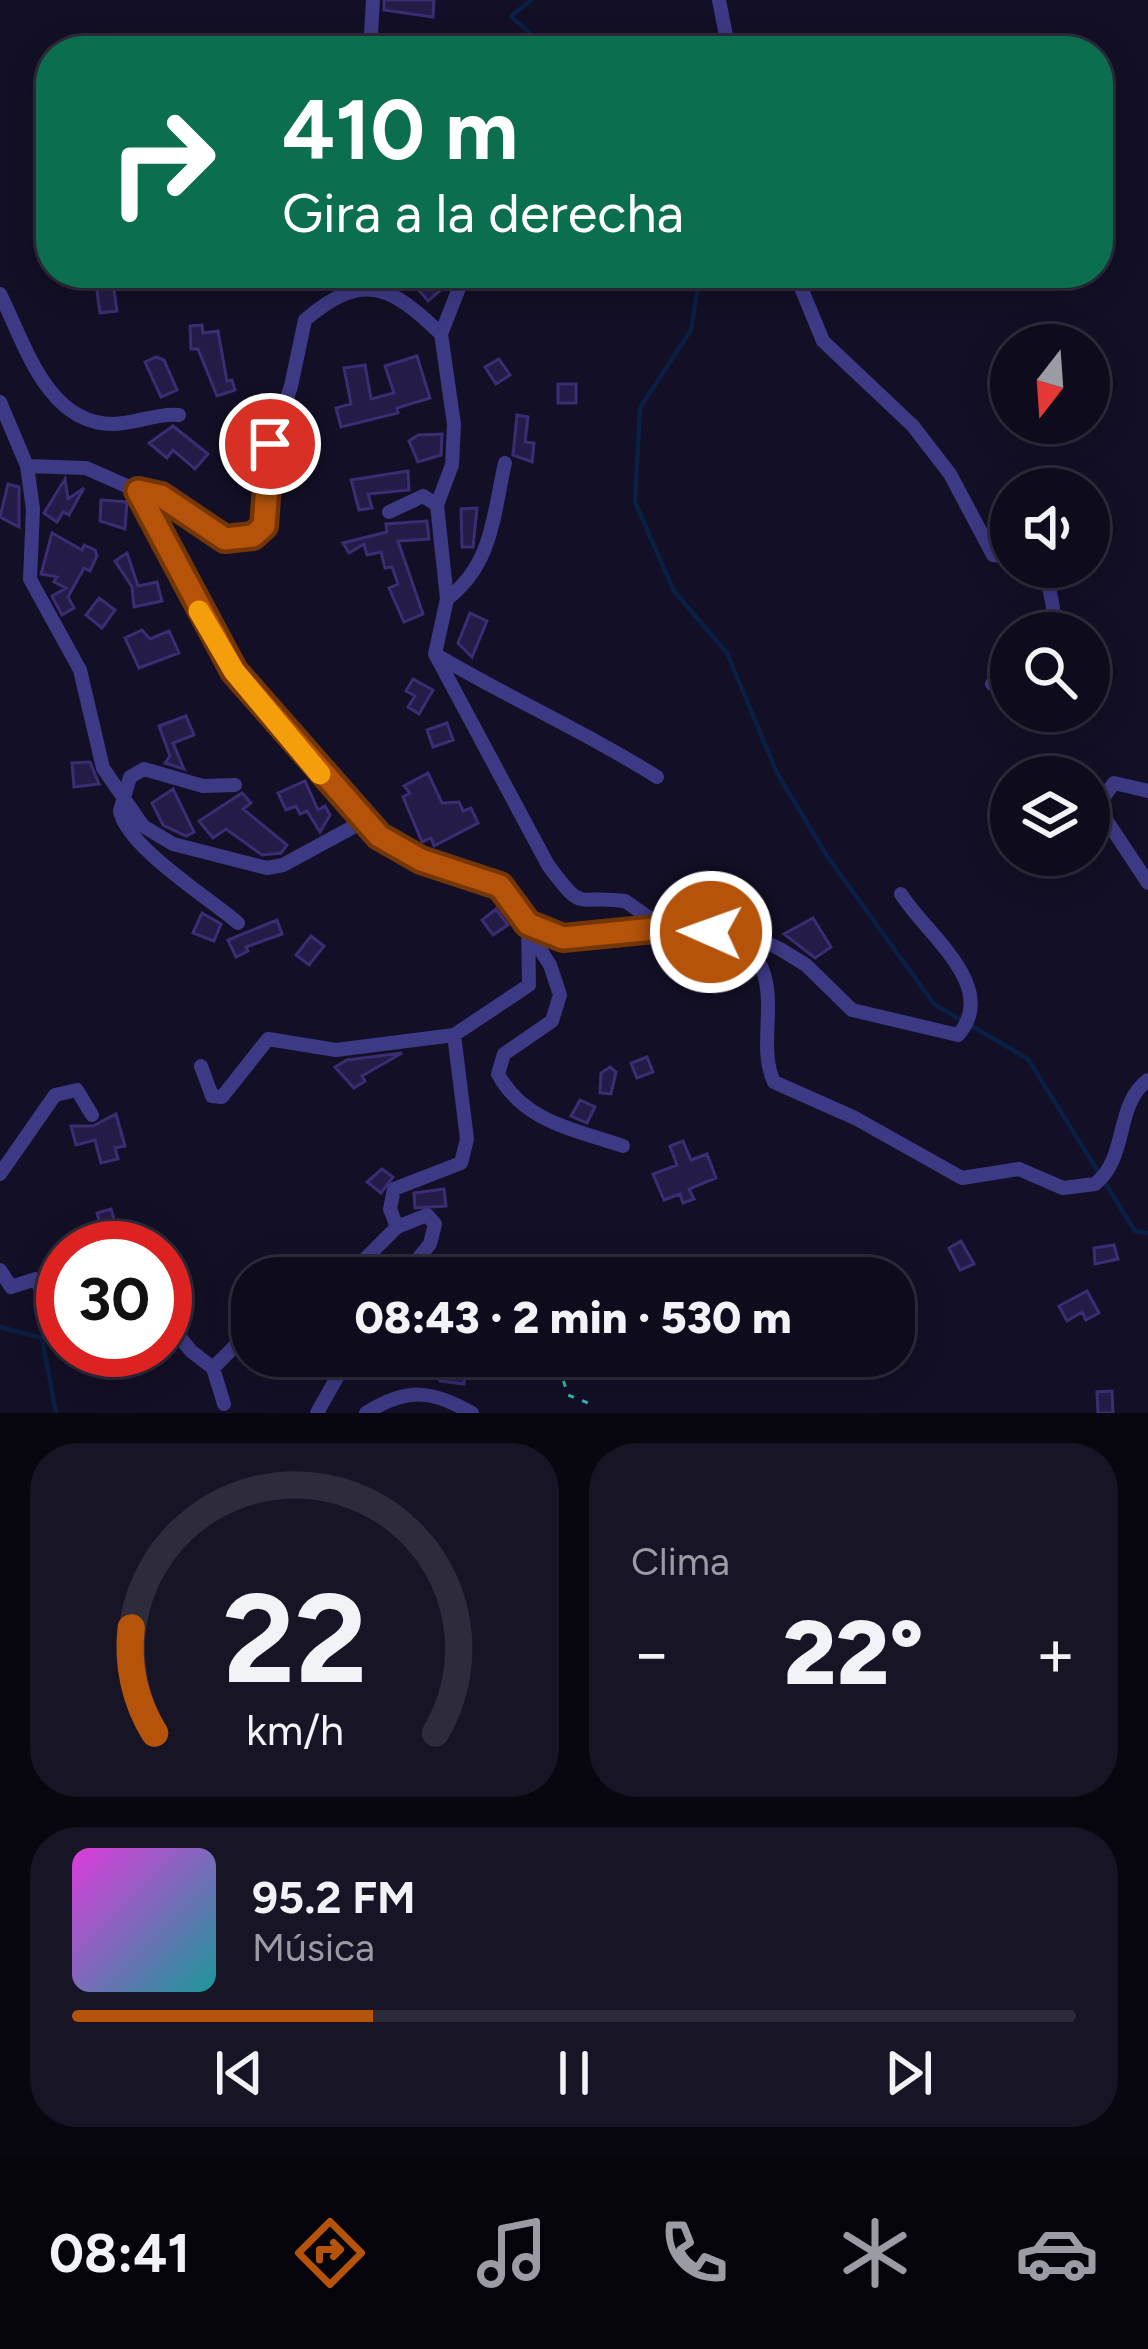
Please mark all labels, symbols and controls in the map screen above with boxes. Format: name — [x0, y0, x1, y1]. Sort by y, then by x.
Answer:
text: 410 m — [282, 79, 518, 180]
icon: right — [84, 84, 240, 240]
text: Gira a la derecha — [282, 181, 684, 246]
north arrow — [990, 324, 1110, 444]
map controls — [990, 324, 1110, 876]
pin — [219, 393, 321, 495]
icon: arrive — [237, 411, 303, 477]
button: sound — [990, 468, 1110, 588]
button: search — [990, 612, 1110, 732]
button: layers — [990, 756, 1110, 876]
position arrow — [648, 869, 774, 995]
speed limit sign: 30 — [36, 1221, 192, 1377]
text: 08:43 · 2 min · 530 m — [354, 1290, 792, 1344]
text: Clima — [631, 1538, 730, 1585]
text: 22 — [222, 1563, 367, 1713]
text: 22° — [783, 1598, 924, 1707]
text: − — [631, 1613, 672, 1693]
text: + — [1035, 1613, 1076, 1693]
text: km/h — [246, 1704, 343, 1756]
text: 95.2 FM — [252, 1870, 416, 1924]
text: Música — [252, 1924, 375, 1971]
icon: previous — [206, 2040, 272, 2106]
icon: pause — [541, 2040, 607, 2106]
icon: next — [876, 2040, 942, 2106]
icon: directions — [288, 2211, 372, 2295]
icon: music — [470, 2211, 554, 2295]
icon: phone — [652, 2211, 736, 2295]
icon: climate — [833, 2211, 917, 2295]
icon: car — [1015, 2211, 1099, 2295]
text: 08:41 — [49, 2221, 190, 2286]

